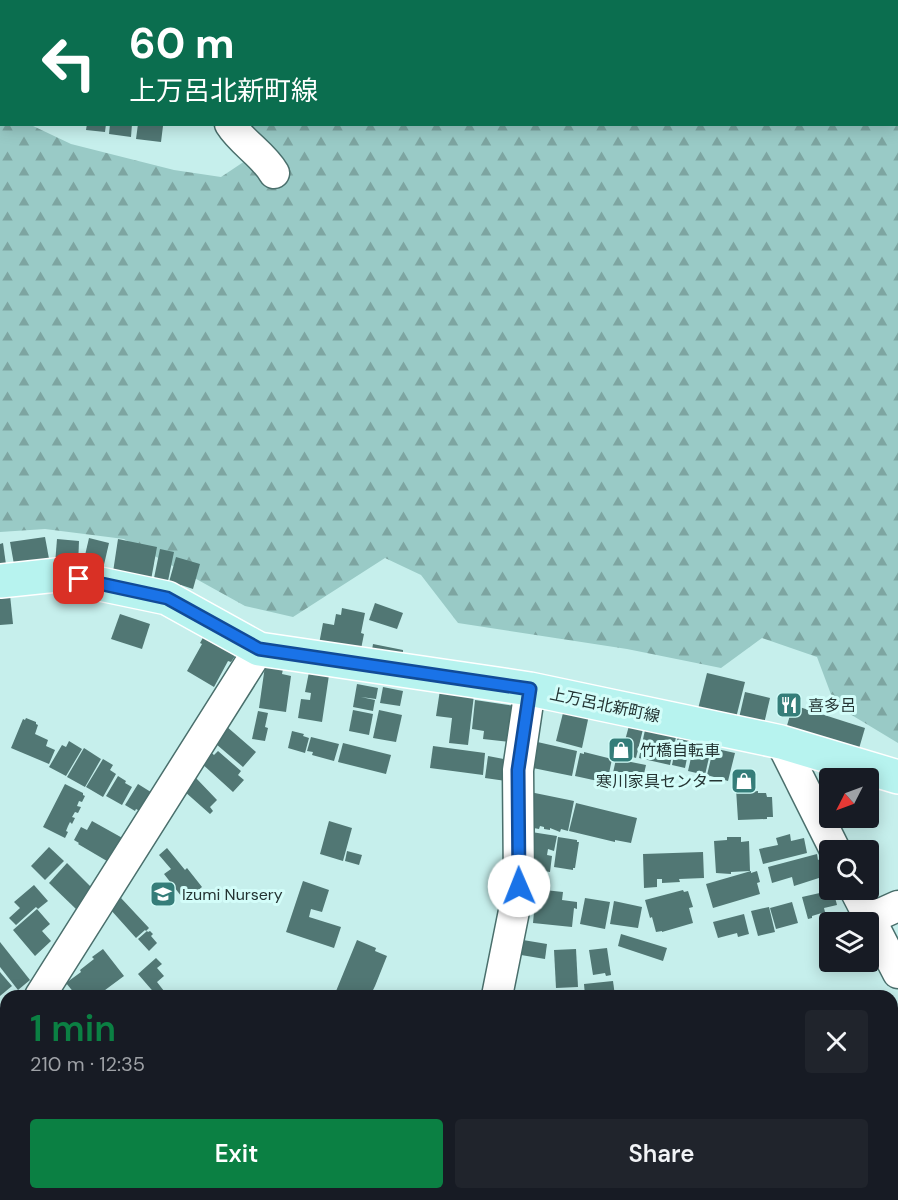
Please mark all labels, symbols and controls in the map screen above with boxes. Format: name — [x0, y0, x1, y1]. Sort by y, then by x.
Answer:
text: 60 m — [129, 16, 235, 71]
icon: left — [30, 24, 108, 102]
text: 上万呂北新町線 — [129, 73, 318, 108]
pin — [53, 553, 104, 604]
icon: arrive — [62, 562, 95, 595]
street label: 上万呂北新町線 — [548, 683, 662, 727]
restaurant icon: 喜多呂 — [774, 690, 804, 720]
place label: 喜多呂 — [808, 695, 856, 716]
shop icon: 竹橋自転車 — [606, 735, 636, 765]
place label: 竹橋自転車 — [640, 740, 720, 761]
shop icon: 寒川家具センター — [729, 766, 759, 796]
north arrow — [819, 768, 879, 828]
map controls — [819, 768, 879, 972]
place label: 寒川家具センター — [596, 771, 724, 792]
button: search — [819, 840, 879, 900]
position arrow — [487, 854, 551, 918]
school or university icon: Izumi Nursery — [148, 879, 178, 909]
place label: Izumi Nursery — [182, 884, 283, 905]
button: layers — [819, 912, 879, 972]
text: 1 min — [30, 1005, 116, 1052]
button: close — [805, 1010, 868, 1073]
text: 210 m · 12:35 — [30, 1051, 145, 1077]
button: Exit — [30, 1119, 443, 1188]
button: Share — [455, 1119, 868, 1188]

